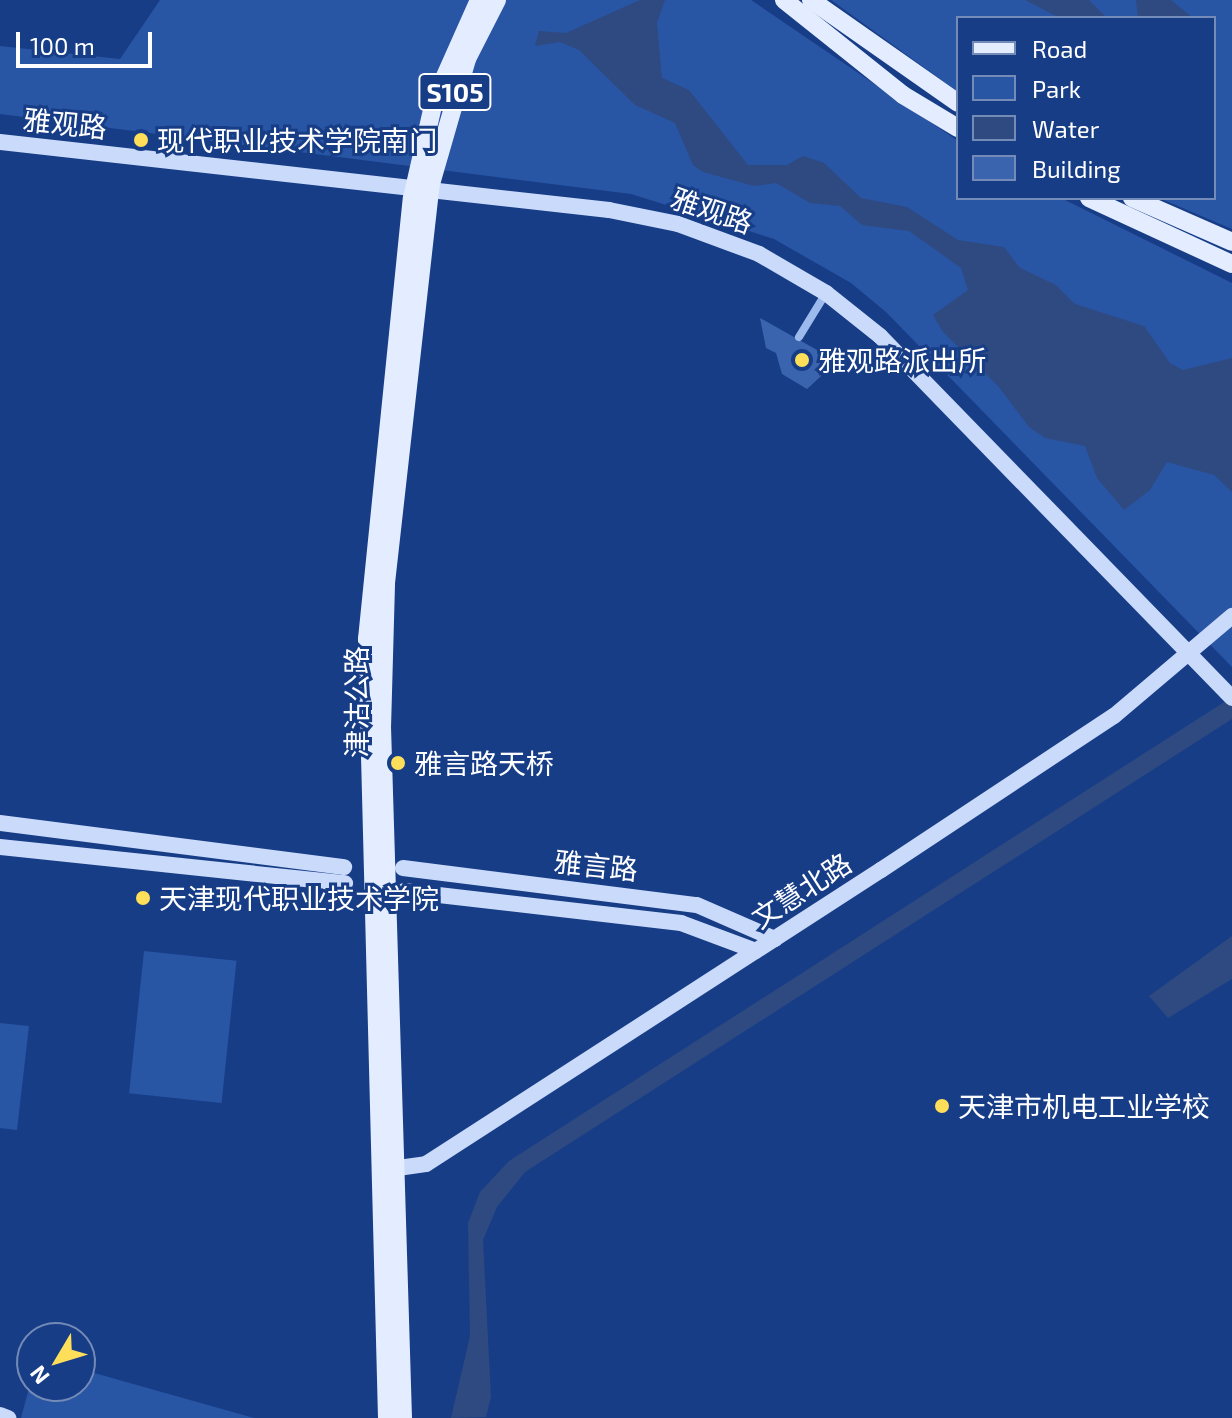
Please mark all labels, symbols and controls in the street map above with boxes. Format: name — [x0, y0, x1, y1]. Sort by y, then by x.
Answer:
scale bar — [20, 16, 156, 66]
legend — [956, 16, 1216, 200]
text: 100 m — [30, 31, 95, 60]
text: Road — [1032, 34, 1087, 63]
road number: S105 — [417, 70, 493, 114]
text: Park — [1032, 74, 1081, 103]
street label: 雅观路 — [21, 102, 109, 144]
text: Water — [1032, 114, 1099, 143]
place label: 现代职业技术学院南门 — [157, 123, 437, 157]
marker: 现代职业技术学院南门 — [132, 131, 150, 149]
text: Building — [1032, 154, 1121, 183]
street label: 雅观路 — [667, 180, 757, 240]
place label: 雅观路派出所 — [818, 343, 986, 377]
marker: 雅观路派出所 — [793, 351, 811, 369]
street label: 津沽公路 — [339, 646, 373, 758]
place label: 雅言路天桥 — [414, 746, 554, 780]
marker: 雅言路天桥 — [389, 754, 407, 772]
street label: 雅言路 — [552, 844, 640, 886]
street label: 文慧北路 — [745, 845, 857, 935]
place label: 天津现代职业技术学院 — [159, 881, 439, 915]
marker: 天津现代职业技术学院 — [134, 889, 152, 907]
place label: 天津市机电工业学校 — [958, 1089, 1210, 1123]
marker: 天津市机电工业学校 — [933, 1097, 951, 1115]
north arrow — [16, 1322, 96, 1402]
text: N — [24, 1361, 54, 1390]

